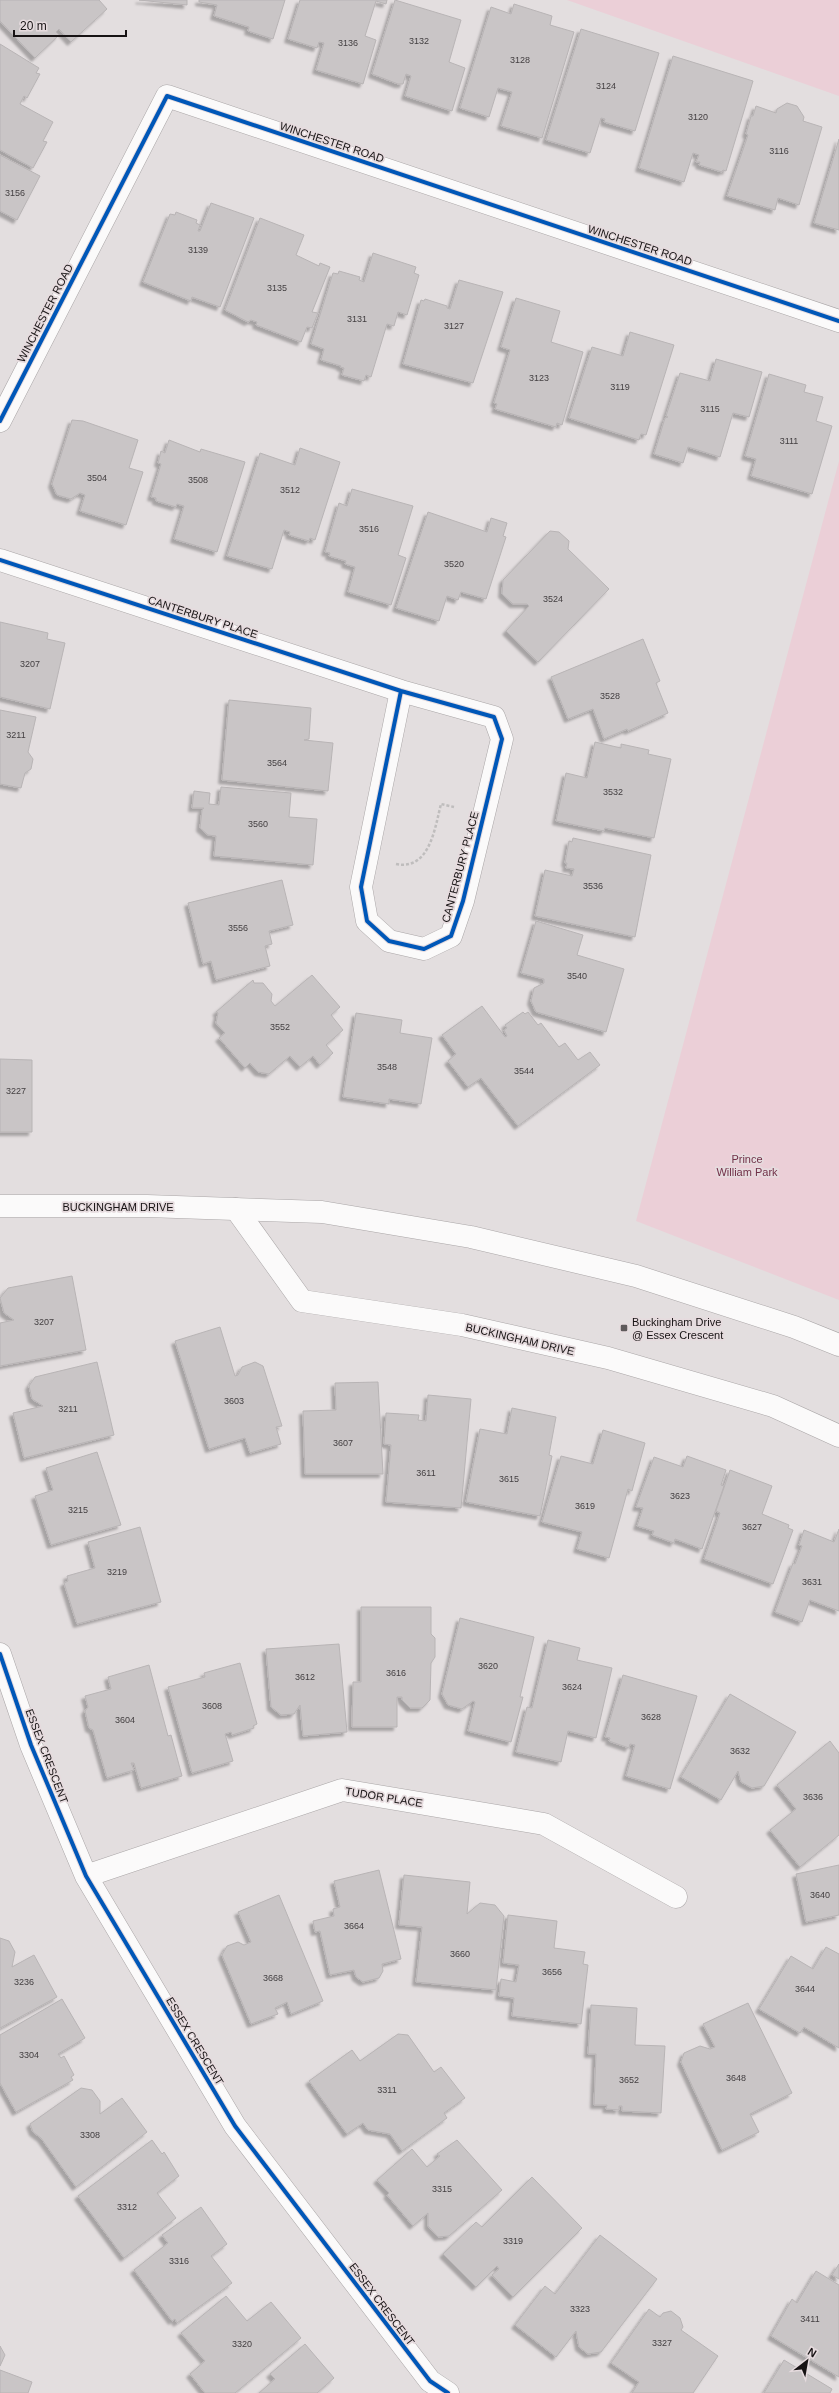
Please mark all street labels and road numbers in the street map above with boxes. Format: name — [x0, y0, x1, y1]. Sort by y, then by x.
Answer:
street label: WINCHESTER ROAD — [278, 119, 386, 165]
street label: WINCHESTER ROAD — [586, 222, 694, 268]
street label: WINCHESTER ROAD — [15, 262, 75, 364]
street label: CANTERBURY PLACE — [147, 594, 259, 640]
street label: CANTERBURY PLACE — [439, 810, 481, 924]
street label: BUCKINGHAM DRIVE — [62, 1201, 174, 1213]
street label: BUCKINGHAM DRIVE — [464, 1321, 576, 1357]
street label: ESSEX CRESCENT — [23, 1707, 71, 1805]
street label: TUDOR PLACE — [344, 1785, 424, 1809]
street label: ESSEX CRESCENT — [164, 1995, 226, 2087]
street label: ESSEX CRESCENT — [347, 2260, 417, 2348]

